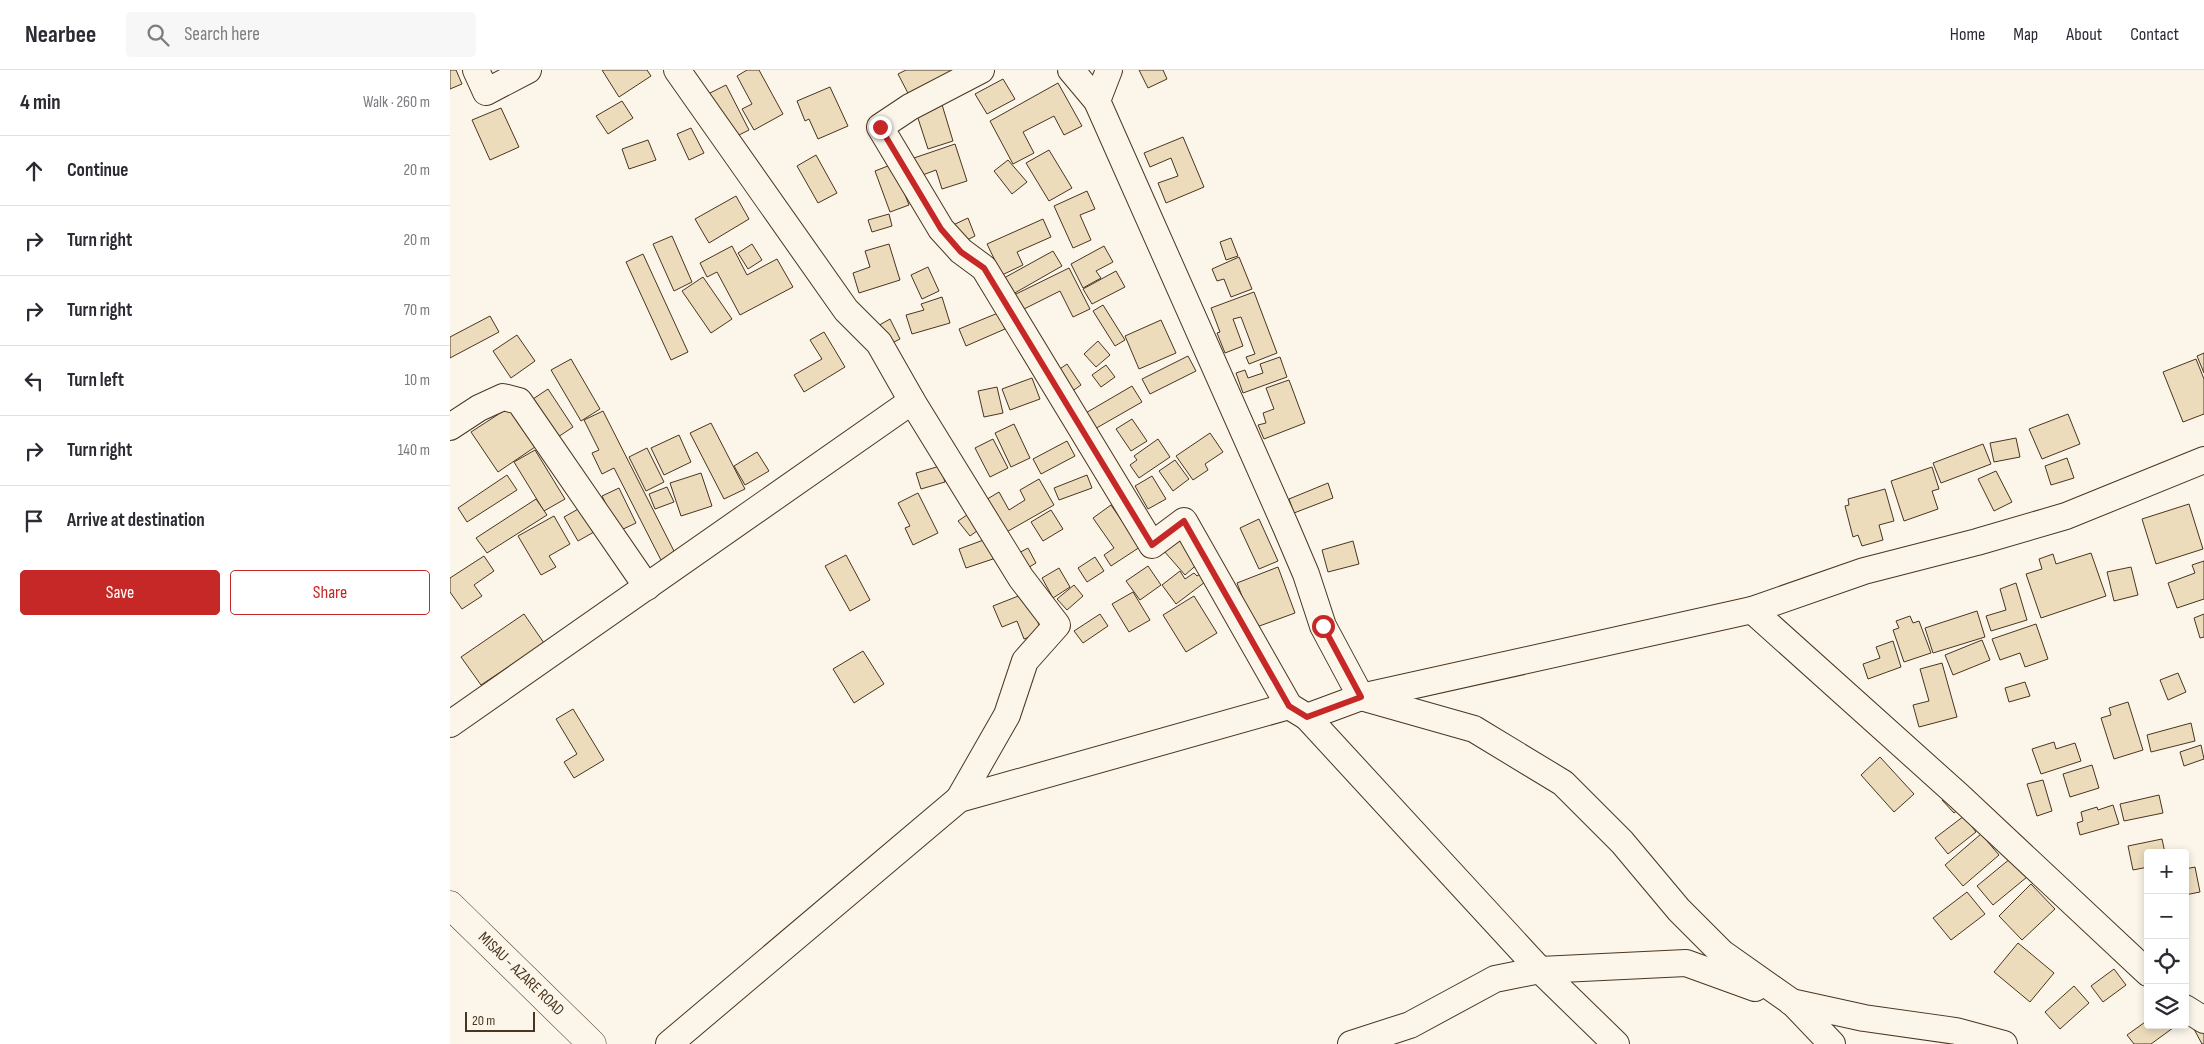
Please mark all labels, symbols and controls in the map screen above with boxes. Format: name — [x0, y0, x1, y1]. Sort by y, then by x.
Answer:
search box — [126, 12, 476, 57]
text: Nearbee — [25, 20, 96, 49]
icon: search — [144, 21, 172, 49]
text: Search here — [184, 23, 260, 46]
text: Home — [1950, 24, 1985, 45]
text: Map — [2013, 24, 2038, 45]
text: About — [2066, 24, 2102, 45]
text: Contact — [2130, 24, 2179, 45]
text: 4 min — [20, 90, 61, 115]
text: Walk · 260 m — [363, 93, 430, 112]
route end — [869, 116, 892, 139]
icon: ahead — [20, 157, 48, 185]
text: Continue — [67, 159, 128, 182]
text: 20 m — [403, 161, 430, 180]
icon: right — [20, 227, 48, 255]
text: Turn right — [67, 229, 132, 252]
text: 20 m — [403, 231, 430, 250]
icon: right — [20, 297, 48, 325]
text: Turn right — [67, 299, 132, 322]
text: 70 m — [404, 301, 430, 320]
icon: left — [20, 367, 48, 395]
text: Turn left — [67, 369, 124, 392]
text: 10 m — [404, 371, 430, 390]
icon: right — [20, 437, 48, 465]
text: Turn right — [67, 439, 132, 462]
text: 140 m — [398, 441, 430, 460]
icon: arrive — [20, 507, 48, 535]
text: Arrive at destination — [67, 509, 205, 532]
button: Save — [20, 570, 220, 615]
button: Share — [230, 570, 430, 615]
route start — [1312, 615, 1335, 638]
map controls — [2144, 849, 2189, 1029]
button: + — [2144, 849, 2189, 894]
button: − — [2144, 894, 2189, 939]
street label: MISAU - AZARE ROAD — [474, 928, 568, 1020]
button: locate — [2144, 939, 2189, 984]
button: layers — [2144, 984, 2189, 1029]
scale bar — [465, 1009, 535, 1032]
text: 20 m — [472, 1012, 495, 1029]

